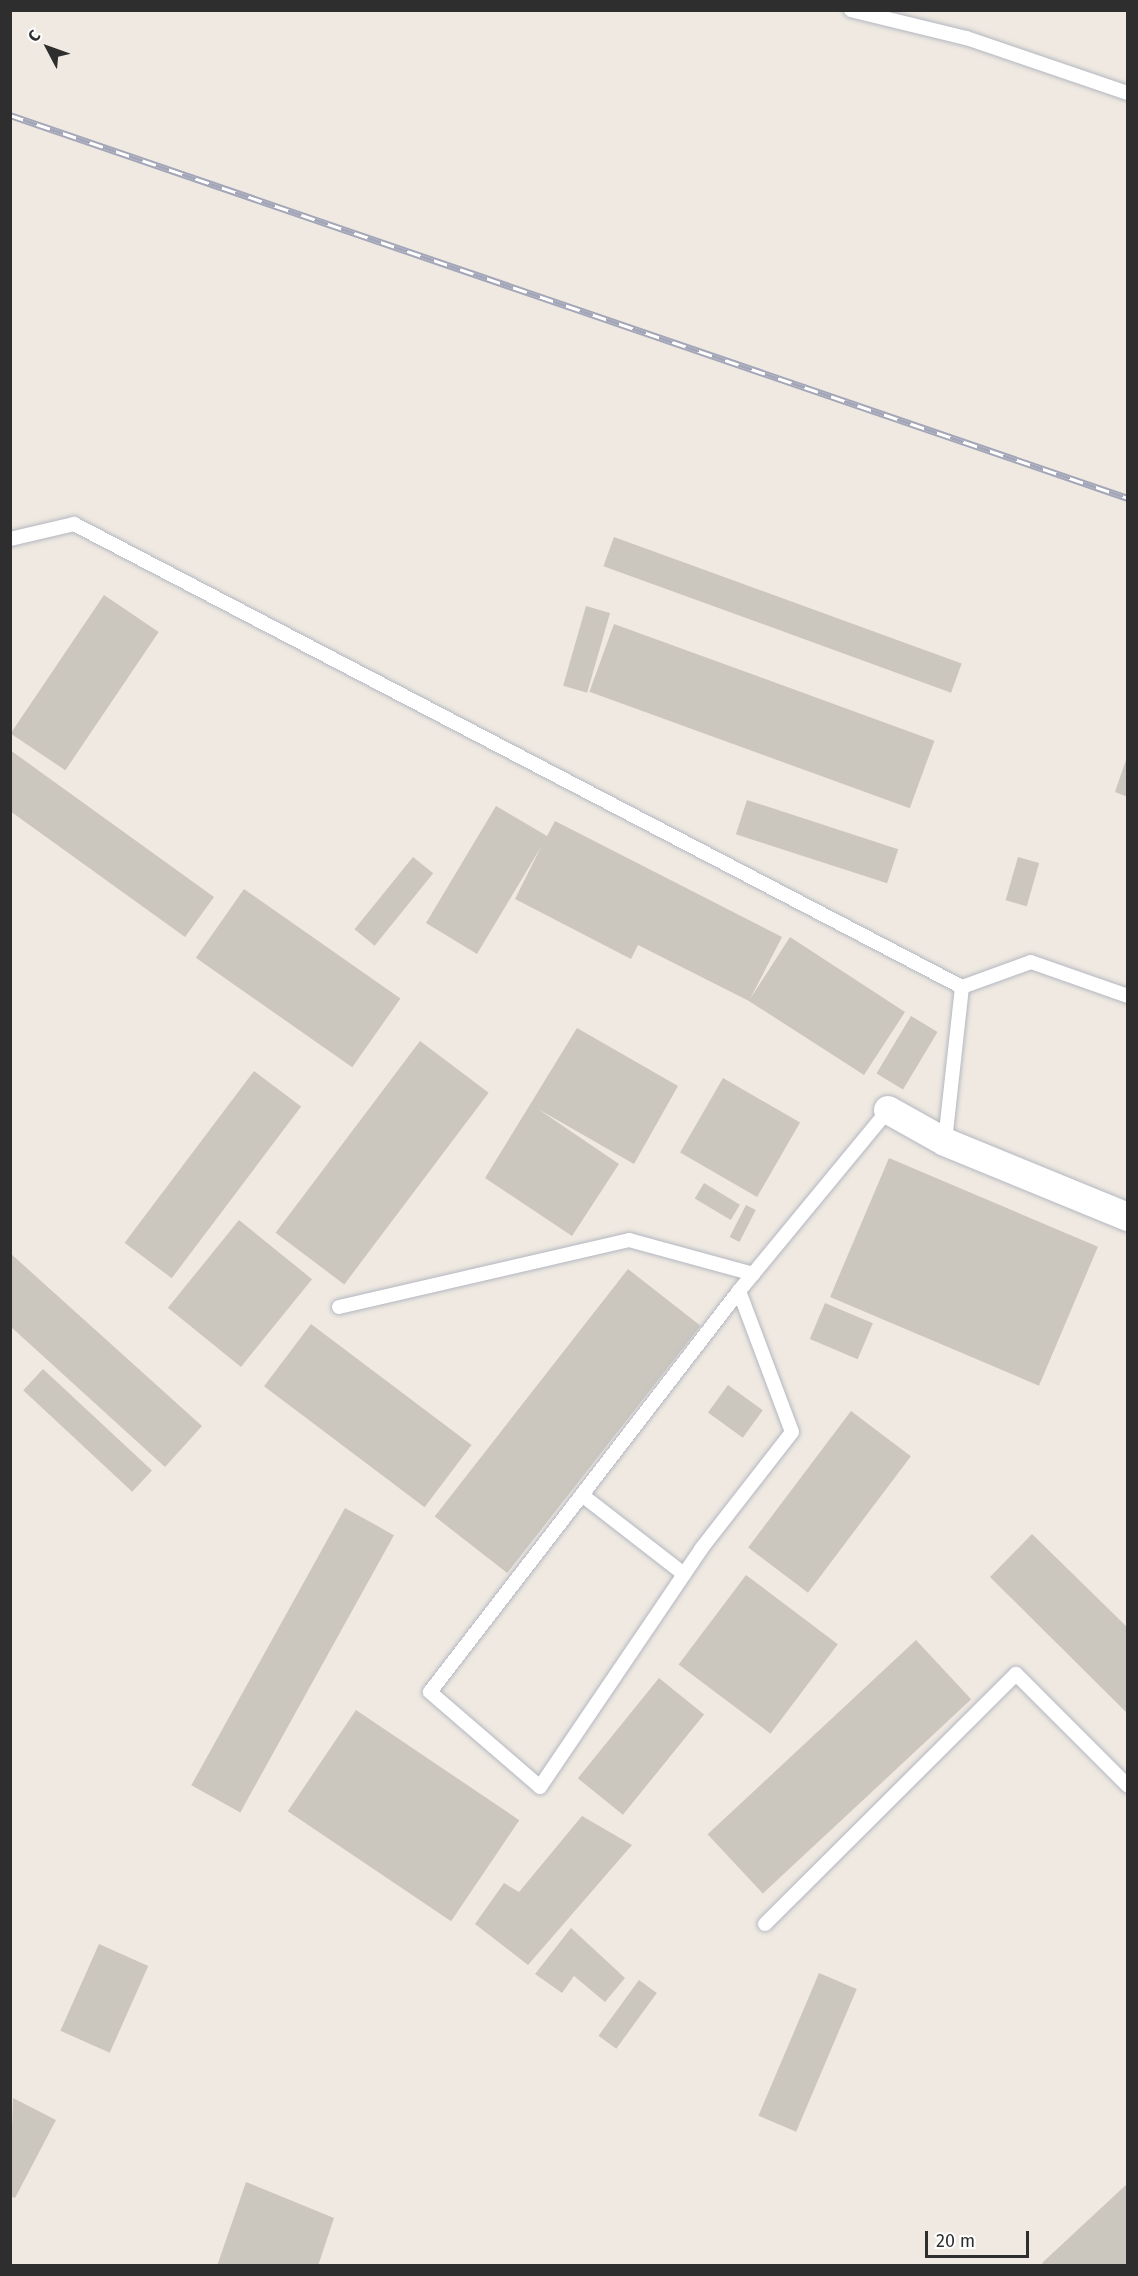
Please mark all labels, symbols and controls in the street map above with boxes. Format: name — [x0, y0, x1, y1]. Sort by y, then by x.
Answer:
north arrow — [18, 18, 78, 78]
text: С — [24, 26, 44, 46]
scale bar — [928, 2219, 1032, 2257]
text: 20 m — [936, 2230, 975, 2252]

